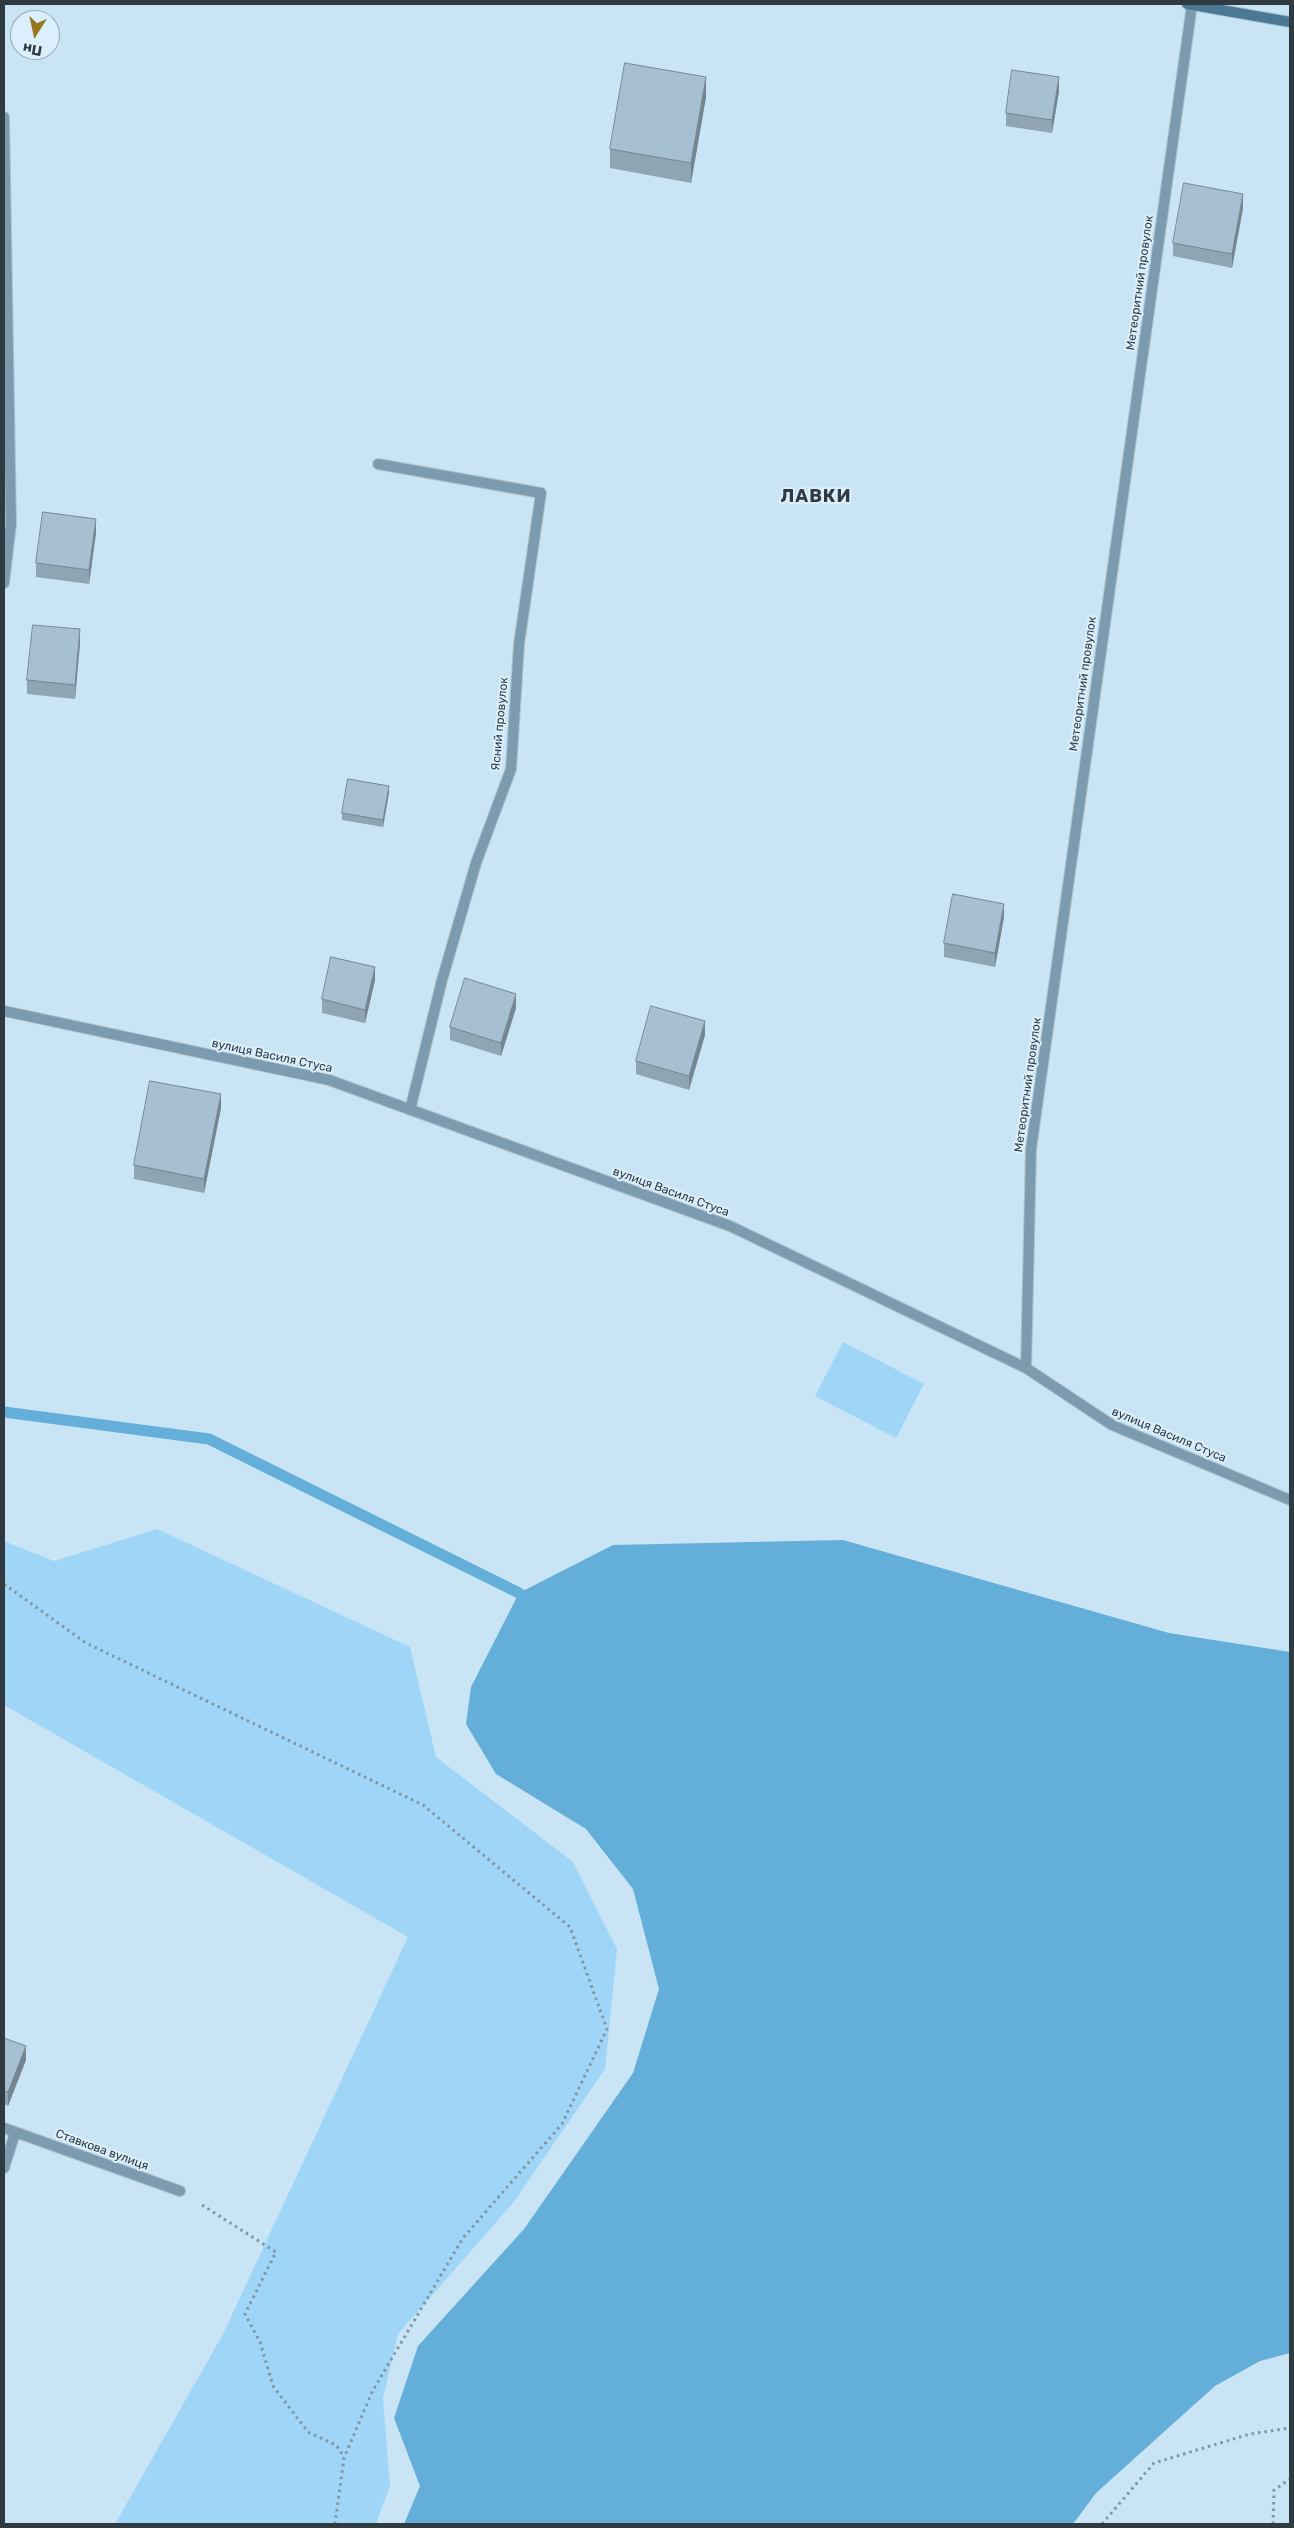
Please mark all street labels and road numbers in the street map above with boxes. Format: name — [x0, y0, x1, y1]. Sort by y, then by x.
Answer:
street label: Метеоритний провулок — [1123, 215, 1157, 351]
street label: Метеоритний провулок — [1066, 616, 1100, 752]
street label: Ясний провулок — [489, 677, 511, 771]
street label: Метеоритний провулок — [1011, 1017, 1045, 1153]
street label: вулиця Василя Стуса — [210, 1036, 334, 1076]
street label: вулиця Василя Стуса — [611, 1164, 731, 1220]
street label: вулиця Василя Стуса — [1110, 1404, 1228, 1466]
street label: Ставкова вулиця — [54, 2126, 150, 2174]

